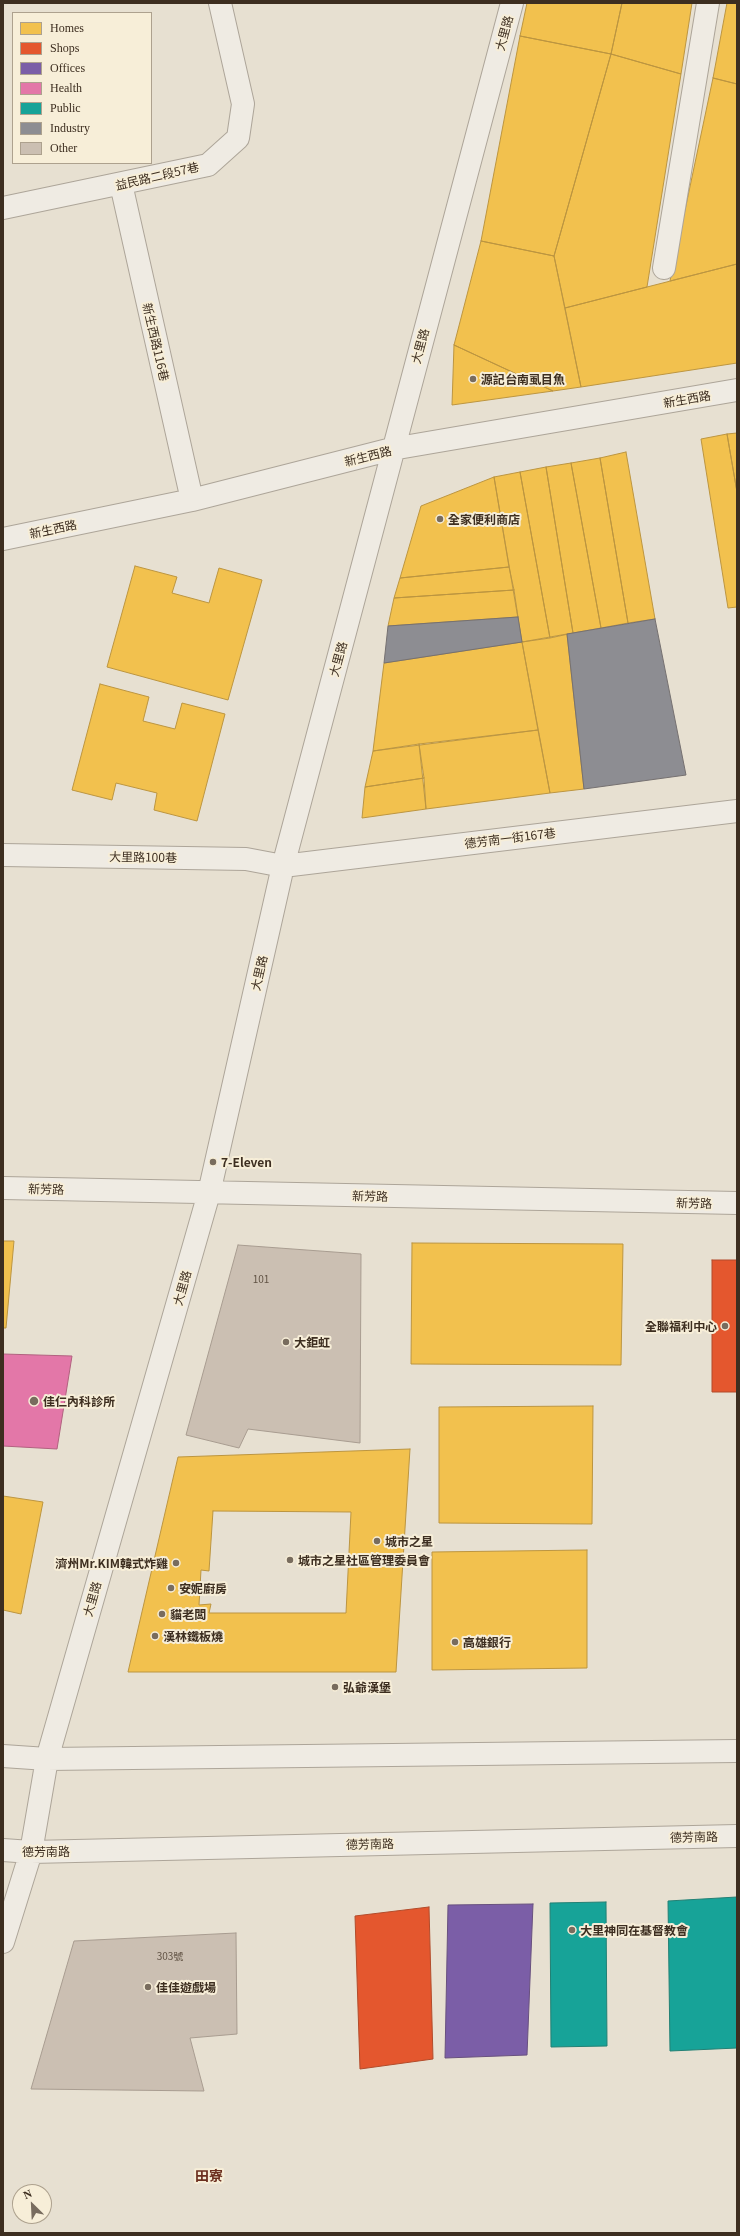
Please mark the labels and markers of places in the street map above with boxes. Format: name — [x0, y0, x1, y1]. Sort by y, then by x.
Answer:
place label: 源記台南虱目魚 — [481, 372, 565, 386]
marker: 源記台南虱目魚 — [468, 374, 478, 384]
place label: 全家便利商店 — [448, 512, 520, 526]
marker: 全家便利商店 — [435, 514, 445, 524]
place label: 7-Eleven — [221, 1155, 272, 1169]
marker: 7-Eleven — [208, 1157, 218, 1167]
place label: 全聯福利中心 — [645, 1319, 717, 1333]
marker: 全聯福利中心 — [720, 1321, 730, 1331]
place label: 大鉅虹 — [294, 1335, 330, 1349]
marker: 大鉅虹 — [281, 1337, 291, 1347]
place label: 佳仁內科診所 — [43, 1394, 115, 1408]
marker: 佳仁內科診所 — [28, 1395, 40, 1407]
place label: 城市之星 — [385, 1534, 433, 1548]
marker: 城市之星 — [372, 1536, 382, 1546]
place label: 城市之星社區管理委員會 — [298, 1553, 430, 1567]
marker: 城市之星社區管理委員會 — [285, 1555, 295, 1565]
place label: 濟州Mr.KIM韓式炸雞 — [55, 1556, 168, 1570]
marker: 濟州Mr.KIM韓式炸雞 — [171, 1558, 181, 1568]
place label: 安妮廚房 — [179, 1581, 227, 1595]
marker: 安妮廚房 — [166, 1583, 176, 1593]
place label: 貓老闆 — [170, 1607, 206, 1621]
marker: 貓老闆 — [157, 1609, 167, 1619]
place label: 漢林鐵板燒 — [163, 1629, 223, 1643]
marker: 漢林鐵板燒 — [150, 1631, 160, 1641]
place label: 高雄銀行 — [463, 1635, 511, 1649]
marker: 高雄銀行 — [450, 1637, 460, 1647]
place label: 弘爺漢堡 — [343, 1680, 391, 1694]
marker: 弘爺漢堡 — [330, 1682, 340, 1692]
place label: 大里神同在基督教會 — [580, 1923, 688, 1937]
marker: 大里神同在基督教會 — [567, 1925, 577, 1935]
place label: 佳佳遊戲場 — [156, 1980, 216, 1994]
marker: 佳佳遊戲場 — [143, 1982, 153, 1992]

